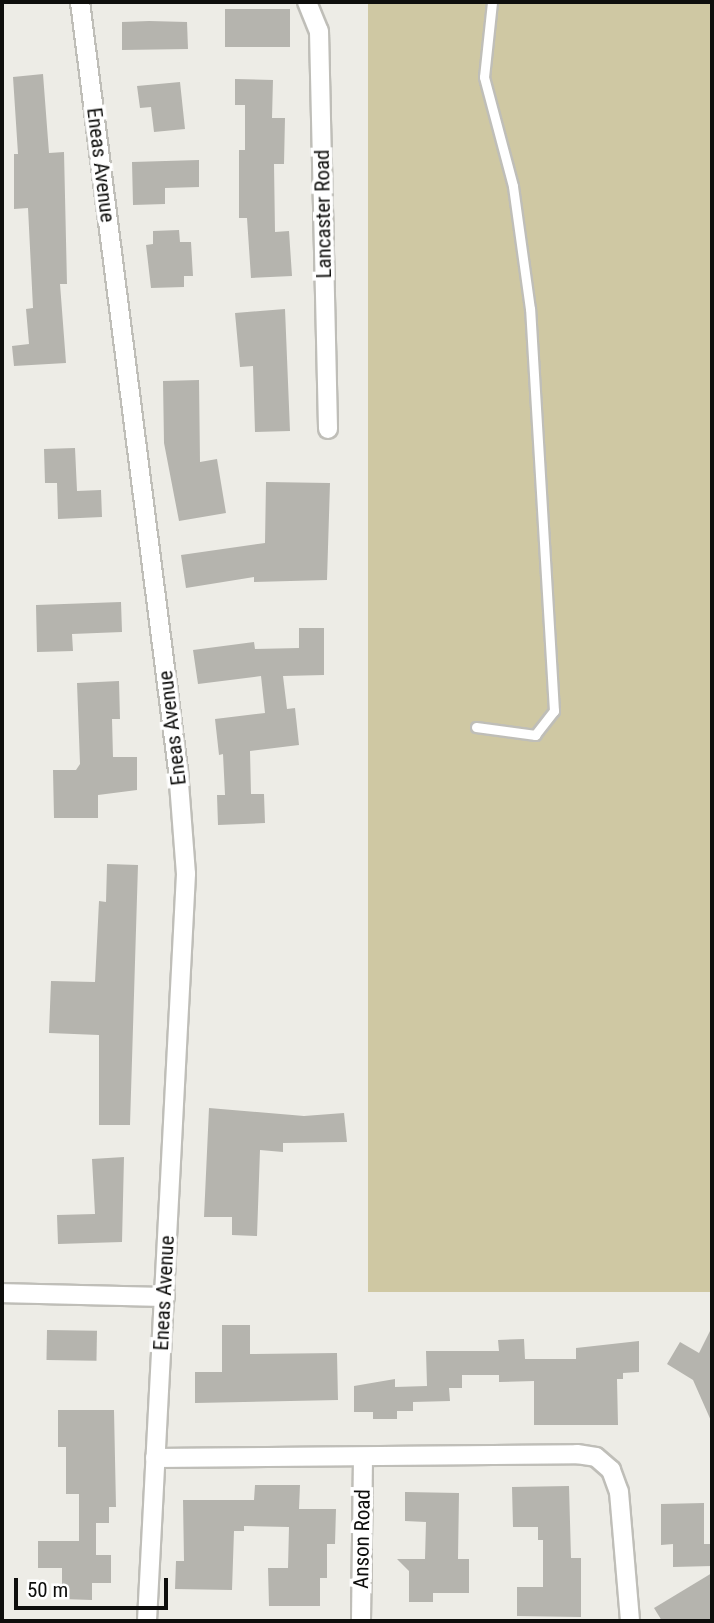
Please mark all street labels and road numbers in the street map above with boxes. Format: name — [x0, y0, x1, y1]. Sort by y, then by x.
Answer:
street label: Eneas Avenue — [81, 106, 121, 224]
street label: Lancaster Road — [309, 149, 337, 279]
street label: Eneas Avenue — [152, 669, 192, 787]
street label: Eneas Avenue — [148, 1235, 180, 1351]
street label: Anson Road — [349, 1489, 375, 1589]

